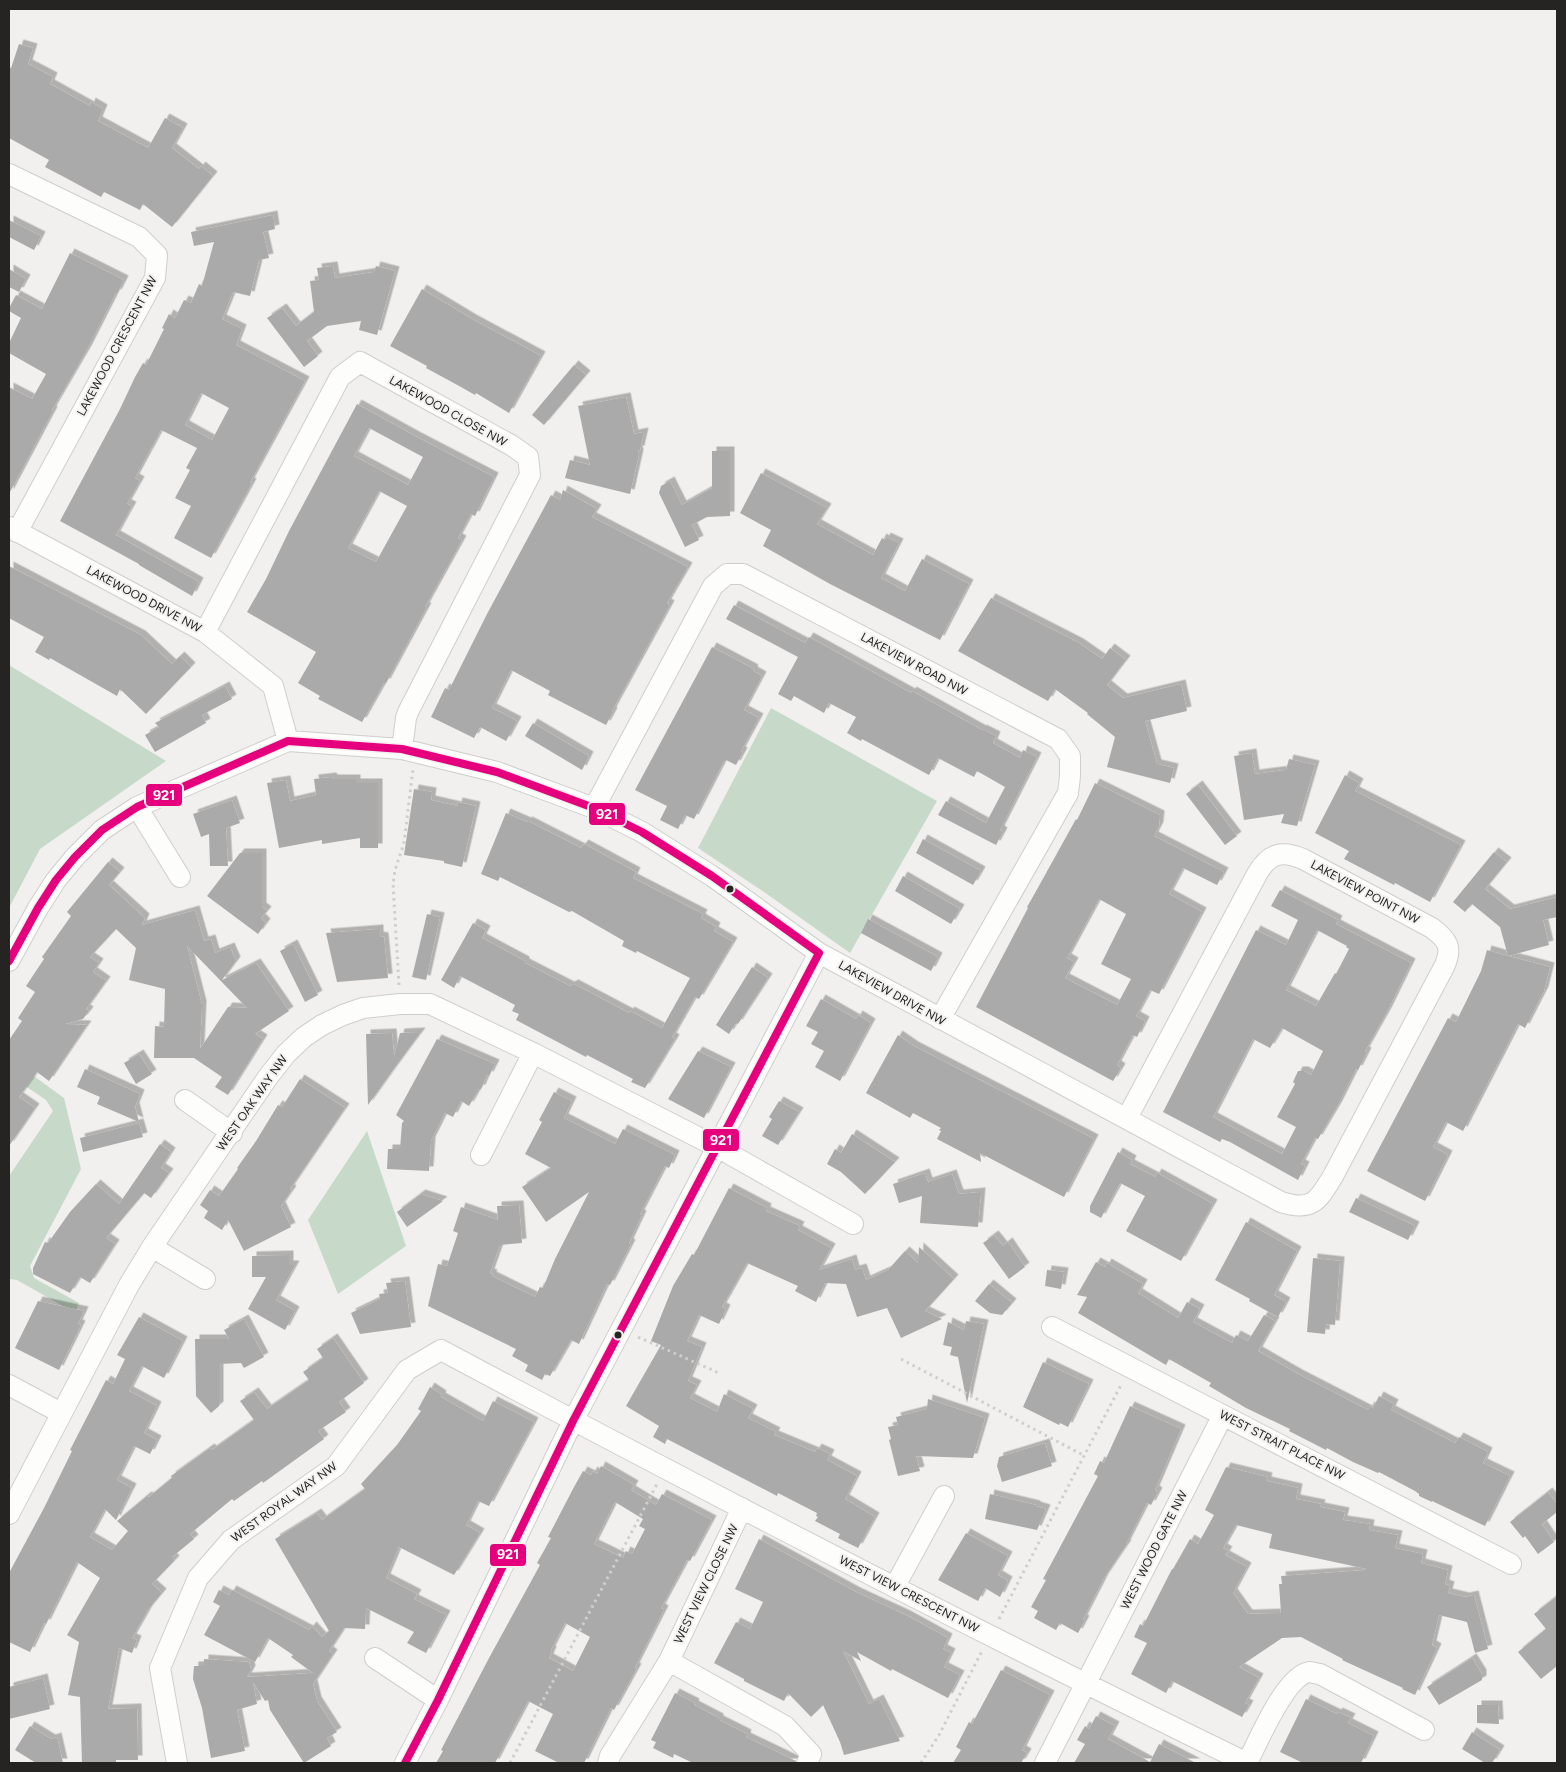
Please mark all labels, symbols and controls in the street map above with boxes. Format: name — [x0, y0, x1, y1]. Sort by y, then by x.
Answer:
street label: LAKEWOOD CRESCENT NW — [74, 273, 160, 418]
street label: LAKEWOOD CLOSE NW — [387, 373, 510, 449]
street label: LAKEWOOD DRIVE NW — [84, 563, 204, 636]
street label: LAKEVIEW ROAD NW — [858, 630, 970, 698]
line badge: 921 — [145, 783, 183, 807]
text: 921 — [153, 787, 175, 804]
line badge: 921 — [588, 802, 626, 826]
text: 921 — [596, 806, 618, 823]
street label: LAKEVIEW POINT NW — [1308, 857, 1422, 927]
unlabelled marker — [725, 884, 735, 894]
street label: LAKEVIEW DRIVE NW — [836, 958, 948, 1028]
street label: WEST OAK WAY NW — [214, 1052, 291, 1153]
line badge: 921 — [702, 1128, 740, 1152]
text: 921 — [710, 1132, 732, 1149]
unlabelled marker — [613, 1330, 623, 1340]
street label: WEST STRAIT PLACE NW — [1217, 1407, 1347, 1483]
street label: WEST ROYAL WAY NW — [229, 1459, 340, 1545]
street label: WEST WOOD GATE NW — [1118, 1488, 1190, 1612]
street label: WEST VIEW CLOSE NW — [671, 1522, 741, 1646]
line badge: 921 — [489, 1543, 527, 1567]
text: 921 — [497, 1546, 519, 1563]
street label: WEST VIEW CRESCENT NW — [837, 1553, 982, 1636]

